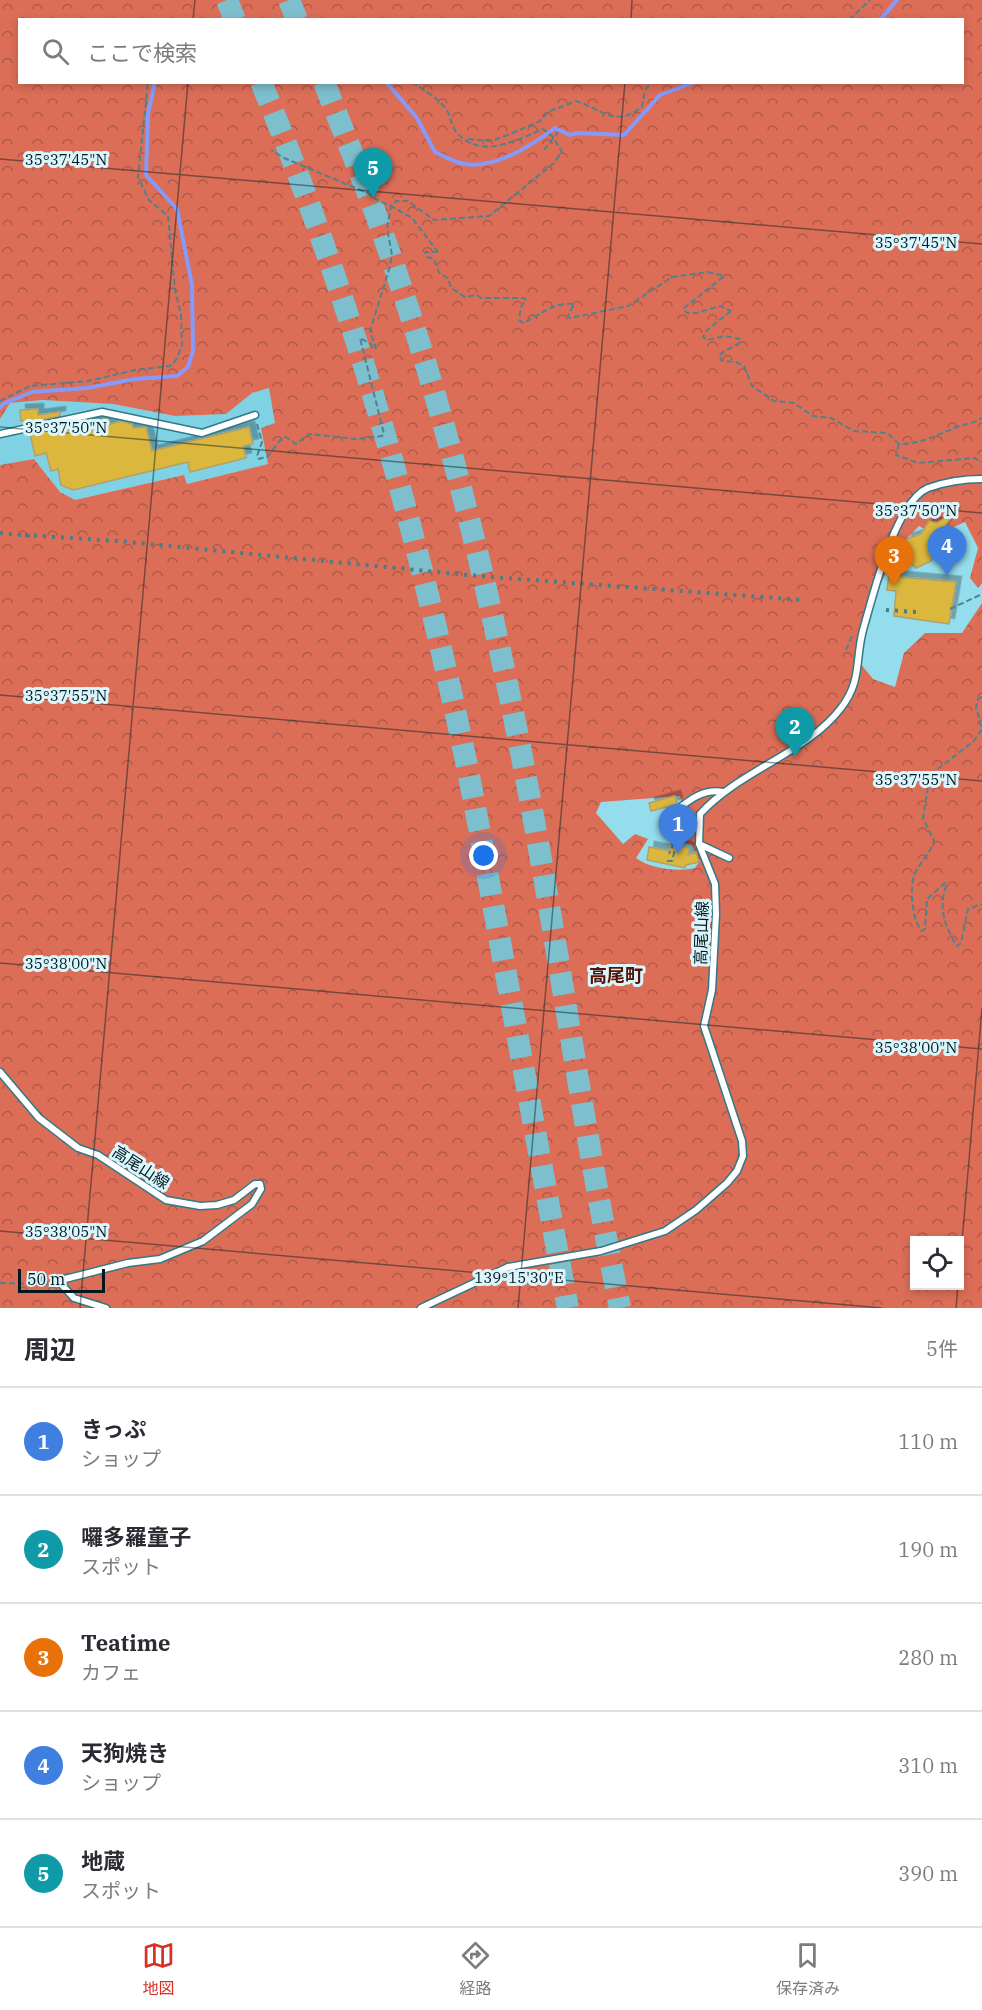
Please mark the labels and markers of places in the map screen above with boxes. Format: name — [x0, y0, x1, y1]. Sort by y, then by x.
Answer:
pin: 5 — [354, 148, 392, 198]
pin: 4 — [928, 526, 966, 576]
pin: 3 — [874, 536, 914, 586]
pin: 2 — [776, 708, 814, 757]
pin: 1 — [658, 804, 698, 854]

